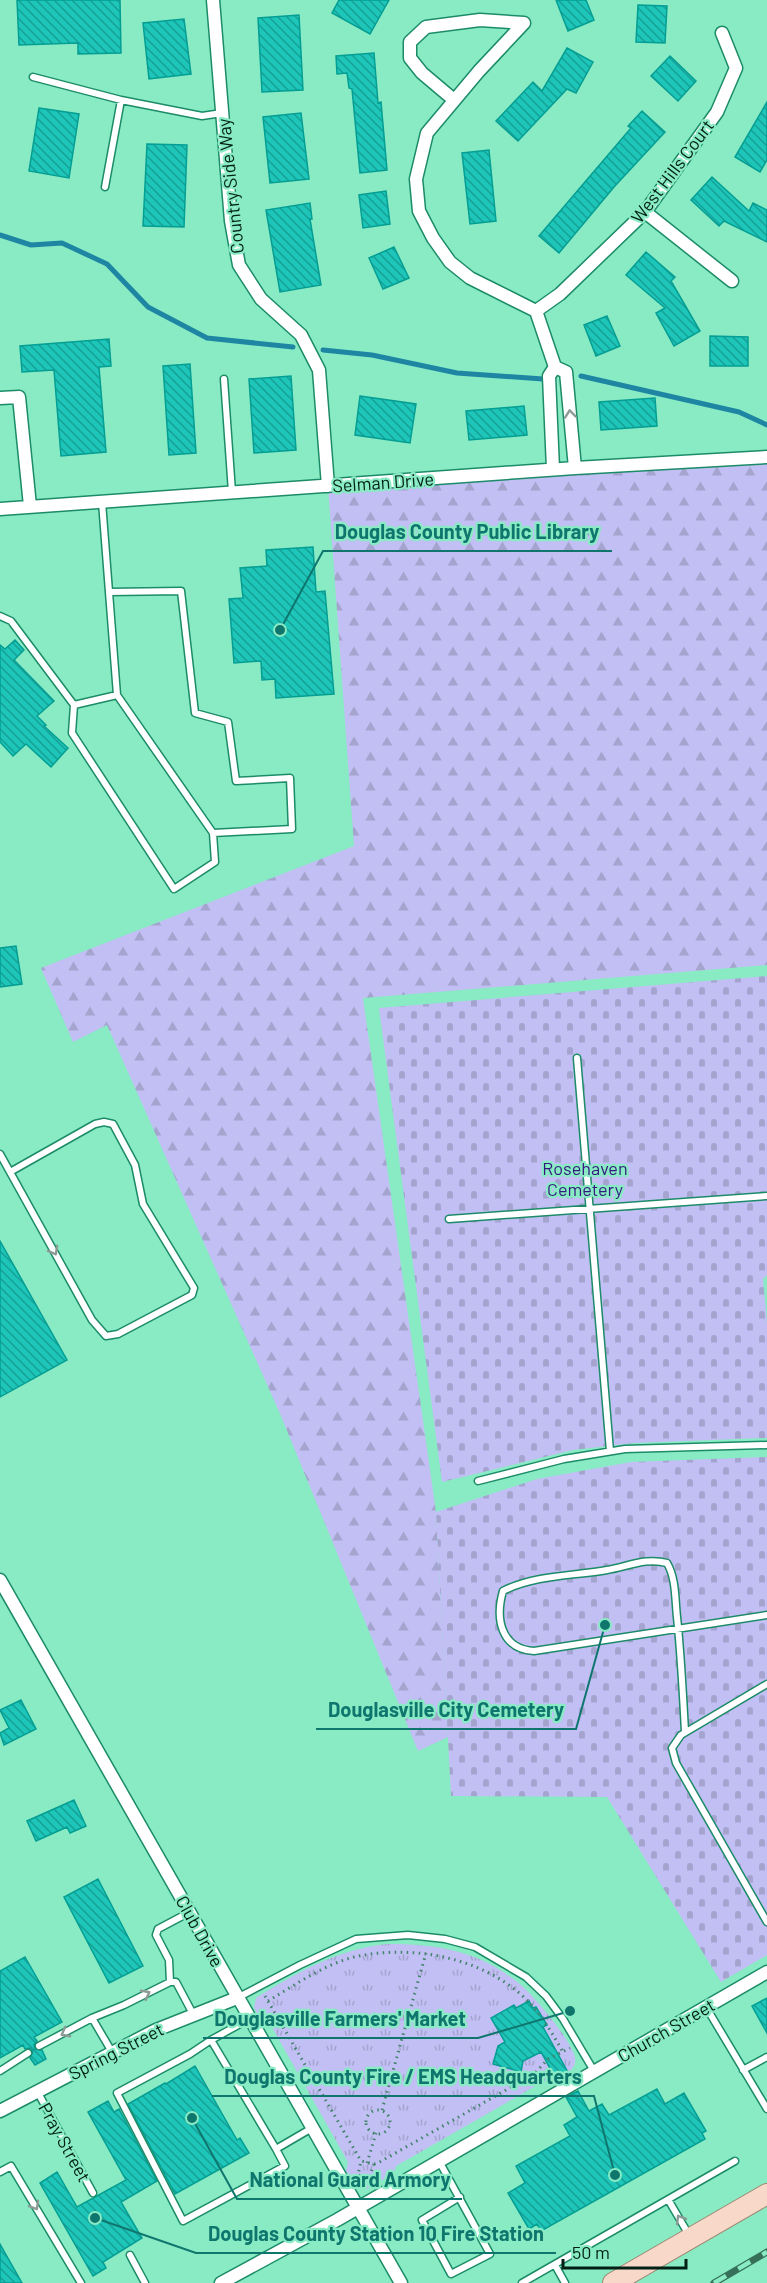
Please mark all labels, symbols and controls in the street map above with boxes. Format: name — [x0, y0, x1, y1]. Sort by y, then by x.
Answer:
street label: West Hills Court — [626, 115, 718, 227]
street label: Country Side Way — [212, 117, 248, 255]
one-way arrow — [564, 410, 577, 419]
street label: Selman Drive — [331, 467, 435, 497]
callout: Douglas County Public Library — [323, 513, 612, 551]
text: Douglas County Public Library — [335, 519, 599, 543]
park label: Rosehaven Cemetery — [542, 1157, 628, 1200]
one-way arrow — [46, 1245, 58, 1255]
callout: Douglasville City Cemetery — [316, 1691, 576, 1729]
text: Douglasville City Cemetery — [328, 1697, 564, 1721]
street label: Club Drive — [171, 1891, 229, 1971]
one-way arrow — [139, 1990, 150, 2001]
street label: Church Street — [613, 1993, 719, 2067]
callout: Douglasville Farmers' Market — [203, 2000, 478, 2038]
text: Douglasville Farmers' Market — [214, 2006, 466, 2030]
street label: Spring Street — [65, 2018, 167, 2084]
one-way arrow — [61, 2026, 71, 2037]
callout: Douglas County Fire / EMS Headquarters — [212, 2058, 594, 2096]
text: Douglas County Fire / EMS Headquarters — [224, 2064, 582, 2088]
street label: Pray Street — [34, 2098, 96, 2186]
callout: National Guard Armory — [237, 2161, 462, 2199]
text: National Guard Armory — [249, 2167, 451, 2191]
one-way arrow — [27, 2200, 39, 2210]
callout: Douglas County Station 10 Fire Station — [196, 2215, 556, 2253]
one-way arrow — [675, 2215, 687, 2225]
text: Douglas County Station 10 Fire Station — [208, 2221, 544, 2245]
scale bar — [563, 2232, 686, 2270]
text: 50 m — [572, 2241, 610, 2263]

